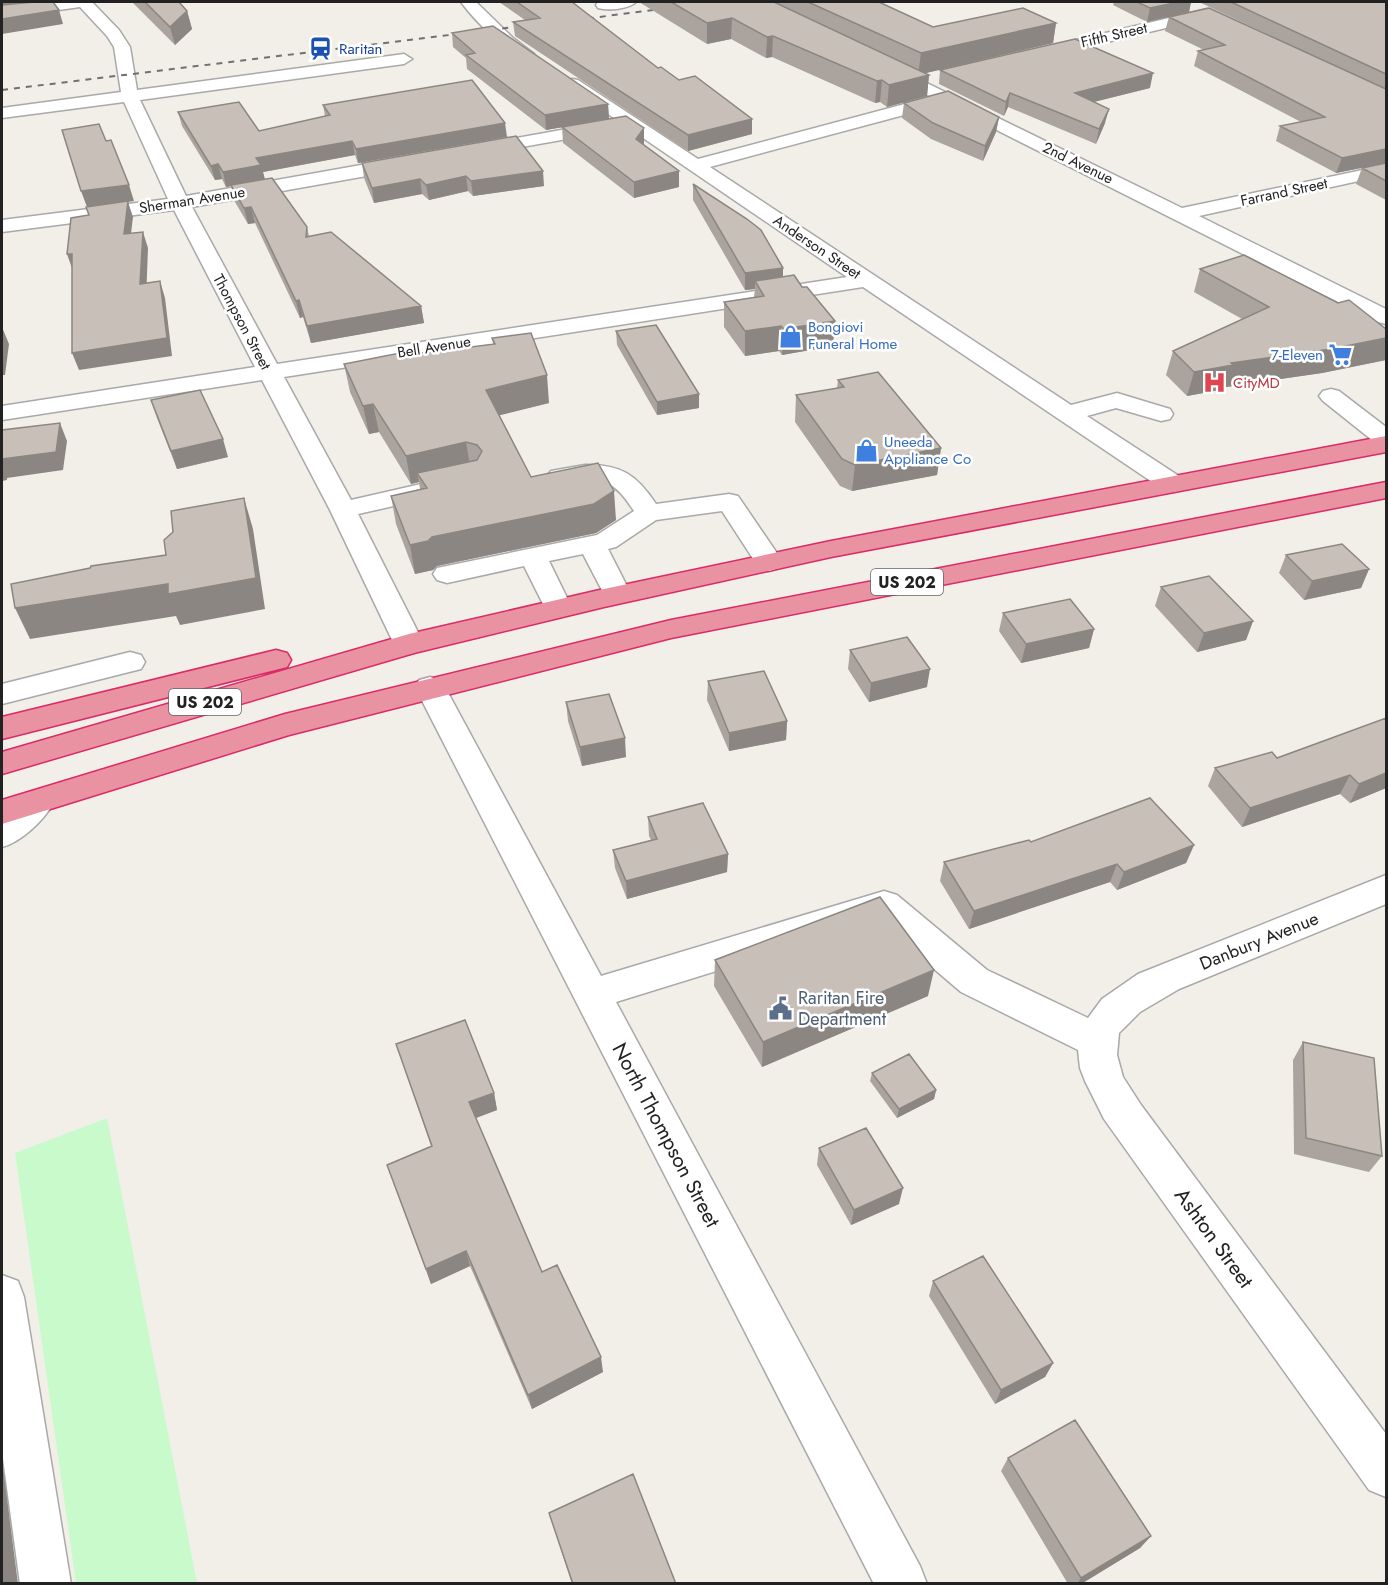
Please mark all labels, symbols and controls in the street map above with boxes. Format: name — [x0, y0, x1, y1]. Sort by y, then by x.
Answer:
street label: Fifth Street — [1079, 17, 1150, 53]
station icon: Raritan — [308, 36, 334, 62]
place label: Raritan — [339, 38, 382, 60]
street label: 2nd Avenue — [1039, 136, 1117, 190]
street label: Farrand Street — [1238, 172, 1330, 212]
street label: Sherman Avenue — [137, 181, 247, 219]
street label: Anderson Street — [769, 209, 866, 285]
street label: Thompson Street — [207, 270, 277, 374]
place label: Bongiovi Funeral Home — [808, 316, 898, 355]
shop icon: Bongiovi Funeral Home — [777, 323, 803, 349]
street label: Bell Avenue — [396, 330, 473, 364]
supermarket icon: 7-Eleven — [1328, 342, 1354, 368]
place label: 7-Eleven — [1271, 344, 1323, 366]
hospital icon: CityMD — [1202, 370, 1228, 396]
place label: CityMD — [1233, 372, 1280, 394]
place label: Uneeda Appliance Co — [884, 431, 971, 470]
shop icon: Uneeda Appliance Co — [853, 438, 879, 464]
road number: US 202 — [871, 569, 943, 595]
road number: US 202 — [169, 689, 241, 715]
street label: Danbury Avenue — [1196, 905, 1322, 977]
place label: Raritan Fire Department — [798, 985, 887, 1032]
public building icon: Raritan Fire Department — [767, 995, 793, 1021]
street label: North Thompson Street — [605, 1037, 727, 1233]
street label: Ashton Street — [1167, 1182, 1261, 1294]

